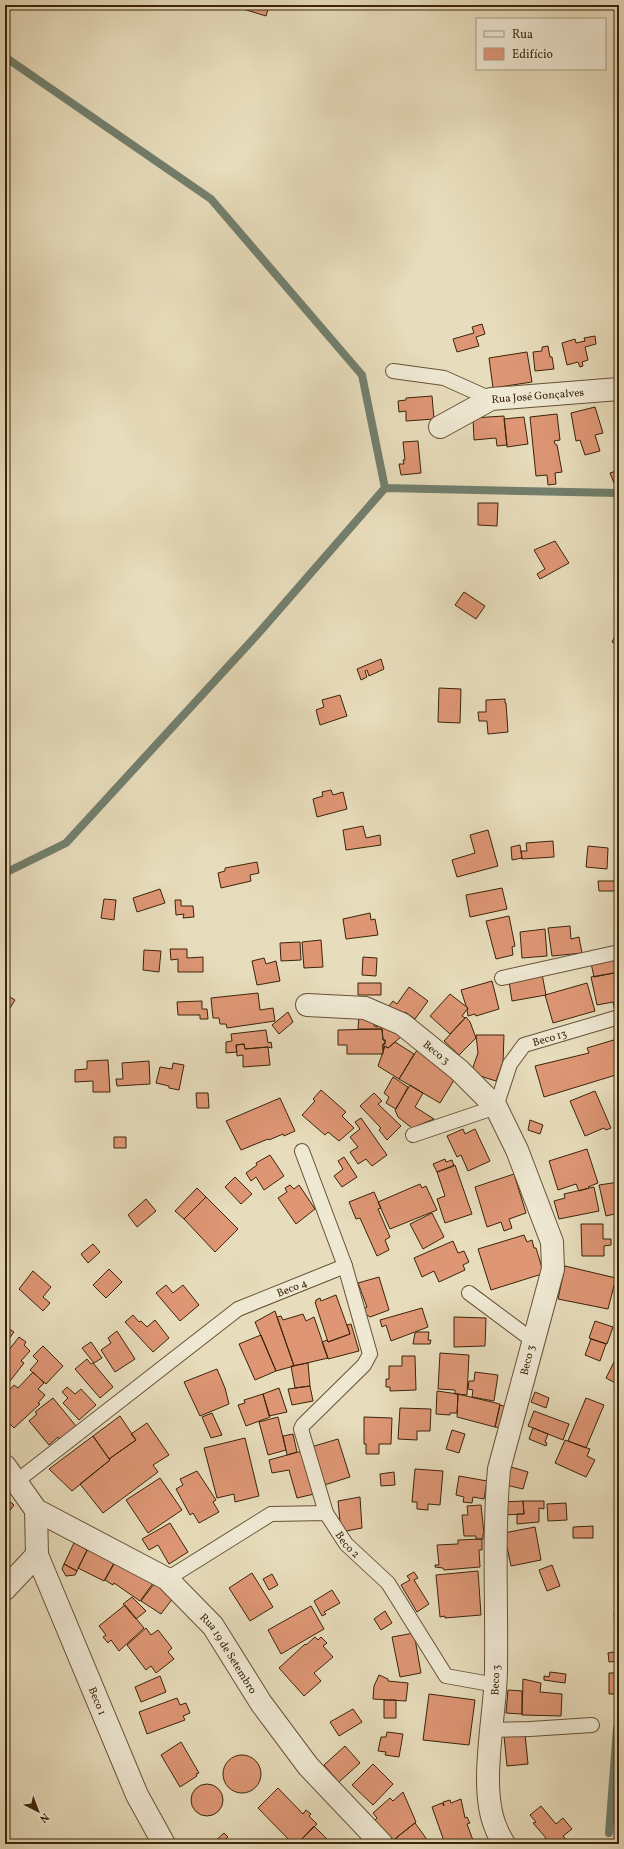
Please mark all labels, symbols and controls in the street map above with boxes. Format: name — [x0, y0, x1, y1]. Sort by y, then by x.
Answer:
legend — [476, 18, 606, 70]
text: Rua — [512, 27, 533, 43]
text: Edifício — [512, 47, 553, 63]
street label: Rua José Gonçalves — [491, 386, 585, 408]
street label: Beco 13 — [531, 1027, 569, 1051]
street label: Beco 3 — [419, 1038, 453, 1069]
street label: Beco 4 — [275, 1276, 310, 1302]
street label: Beco 3 — [517, 1343, 540, 1377]
street label: Beco 2 — [331, 1529, 363, 1562]
street label: Rua 19 de Setembro — [196, 1611, 260, 1697]
street label: Beco 3 — [488, 1664, 505, 1696]
street label: Beco 1 — [84, 1685, 109, 1718]
north arrow — [18, 1791, 58, 1831]
text: N — [36, 1809, 52, 1826]

